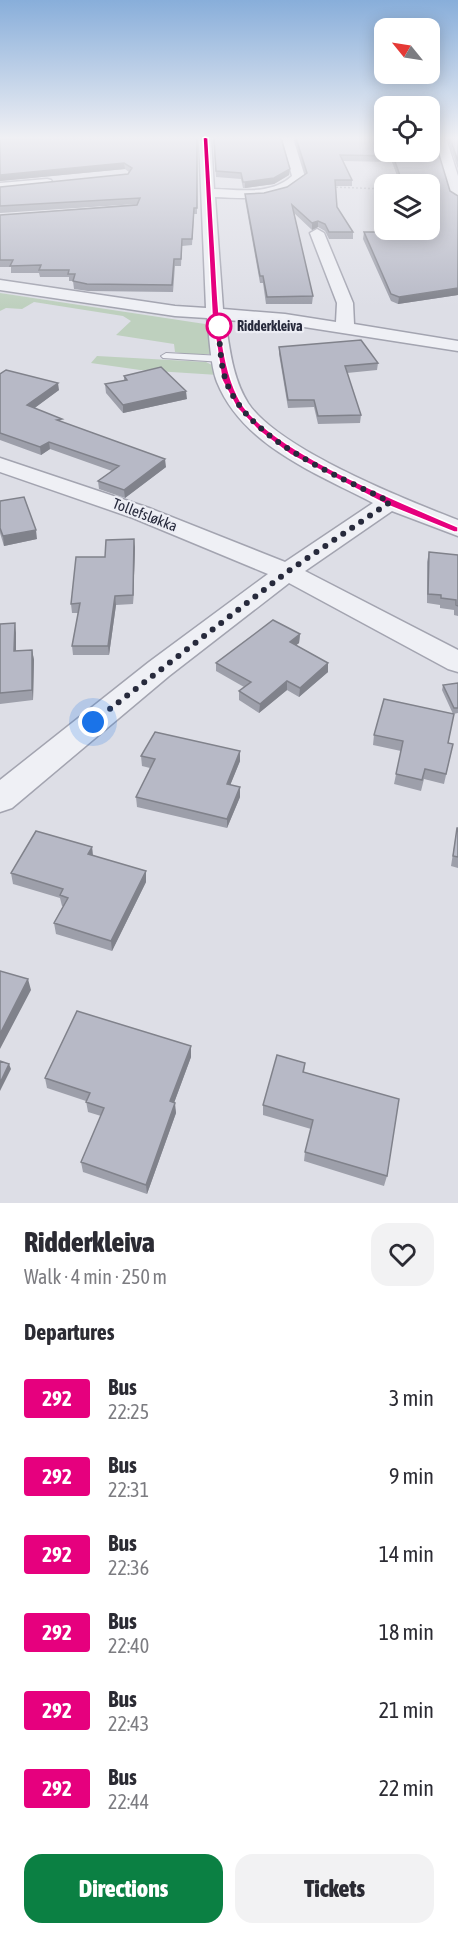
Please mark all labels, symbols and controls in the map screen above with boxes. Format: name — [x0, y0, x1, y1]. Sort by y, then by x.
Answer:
north arrow — [374, 18, 440, 84]
map controls — [374, 18, 440, 240]
button: locate — [374, 96, 440, 162]
button: layers — [374, 174, 440, 240]
marker: Ridderkleiva — [206, 313, 232, 339]
place label: Ridderkleiva — [237, 318, 303, 334]
street label: Tollefsløkka — [110, 494, 180, 535]
your location — [78, 707, 108, 737]
button: heart — [371, 1223, 434, 1286]
text: Ridderkleiva — [24, 1226, 155, 1258]
text: Walk · 4 min · 250 m — [24, 1265, 167, 1288]
text: Departures — [24, 1319, 114, 1345]
text: Bus — [108, 1374, 137, 1400]
text: 3 min — [389, 1385, 434, 1411]
text: 292 — [42, 1386, 72, 1410]
text: 22:25 — [108, 1400, 149, 1423]
text: Bus — [108, 1452, 137, 1478]
text: 9 min — [389, 1463, 434, 1489]
text: 292 — [42, 1464, 72, 1488]
text: 22:31 — [108, 1478, 149, 1501]
text: Bus — [108, 1530, 137, 1556]
text: 14 min — [379, 1541, 434, 1567]
text: 292 — [42, 1542, 72, 1566]
text: 22:36 — [108, 1556, 149, 1579]
text: Bus — [108, 1608, 137, 1634]
text: 18 min — [379, 1619, 434, 1645]
text: 292 — [42, 1620, 72, 1644]
text: 22:40 — [108, 1634, 149, 1657]
text: Bus — [108, 1686, 137, 1712]
text: 21 min — [379, 1697, 434, 1723]
text: 292 — [42, 1698, 72, 1722]
text: 22:43 — [108, 1712, 149, 1735]
text: Bus — [108, 1764, 137, 1790]
text: 22 min — [379, 1775, 434, 1801]
text: 292 — [42, 1776, 72, 1800]
text: 22:44 — [108, 1790, 149, 1813]
button: Directions — [24, 1854, 223, 1923]
button: Tickets — [235, 1854, 434, 1923]

